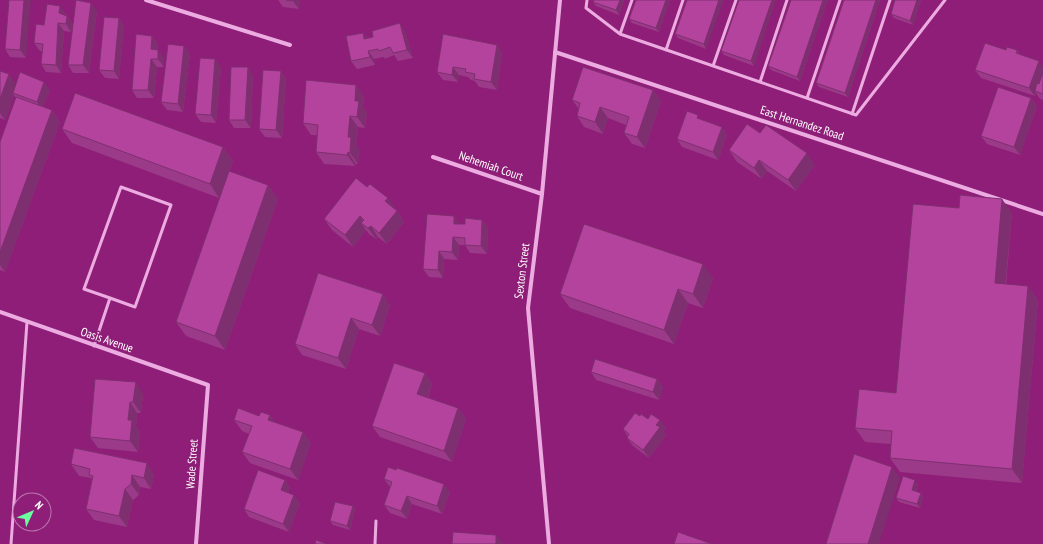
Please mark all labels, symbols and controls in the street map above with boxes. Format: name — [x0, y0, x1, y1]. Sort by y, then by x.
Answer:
street label: East Hernandez Road — [758, 102, 846, 143]
street label: Nehemiah Court — [457, 148, 526, 184]
street label: Sexton Street — [511, 242, 532, 300]
street label: Oasis Avenue — [79, 324, 135, 356]
street label: Wade Street — [182, 438, 201, 489]
north arrow — [12, 492, 52, 532]
text: N — [32, 498, 46, 512]

